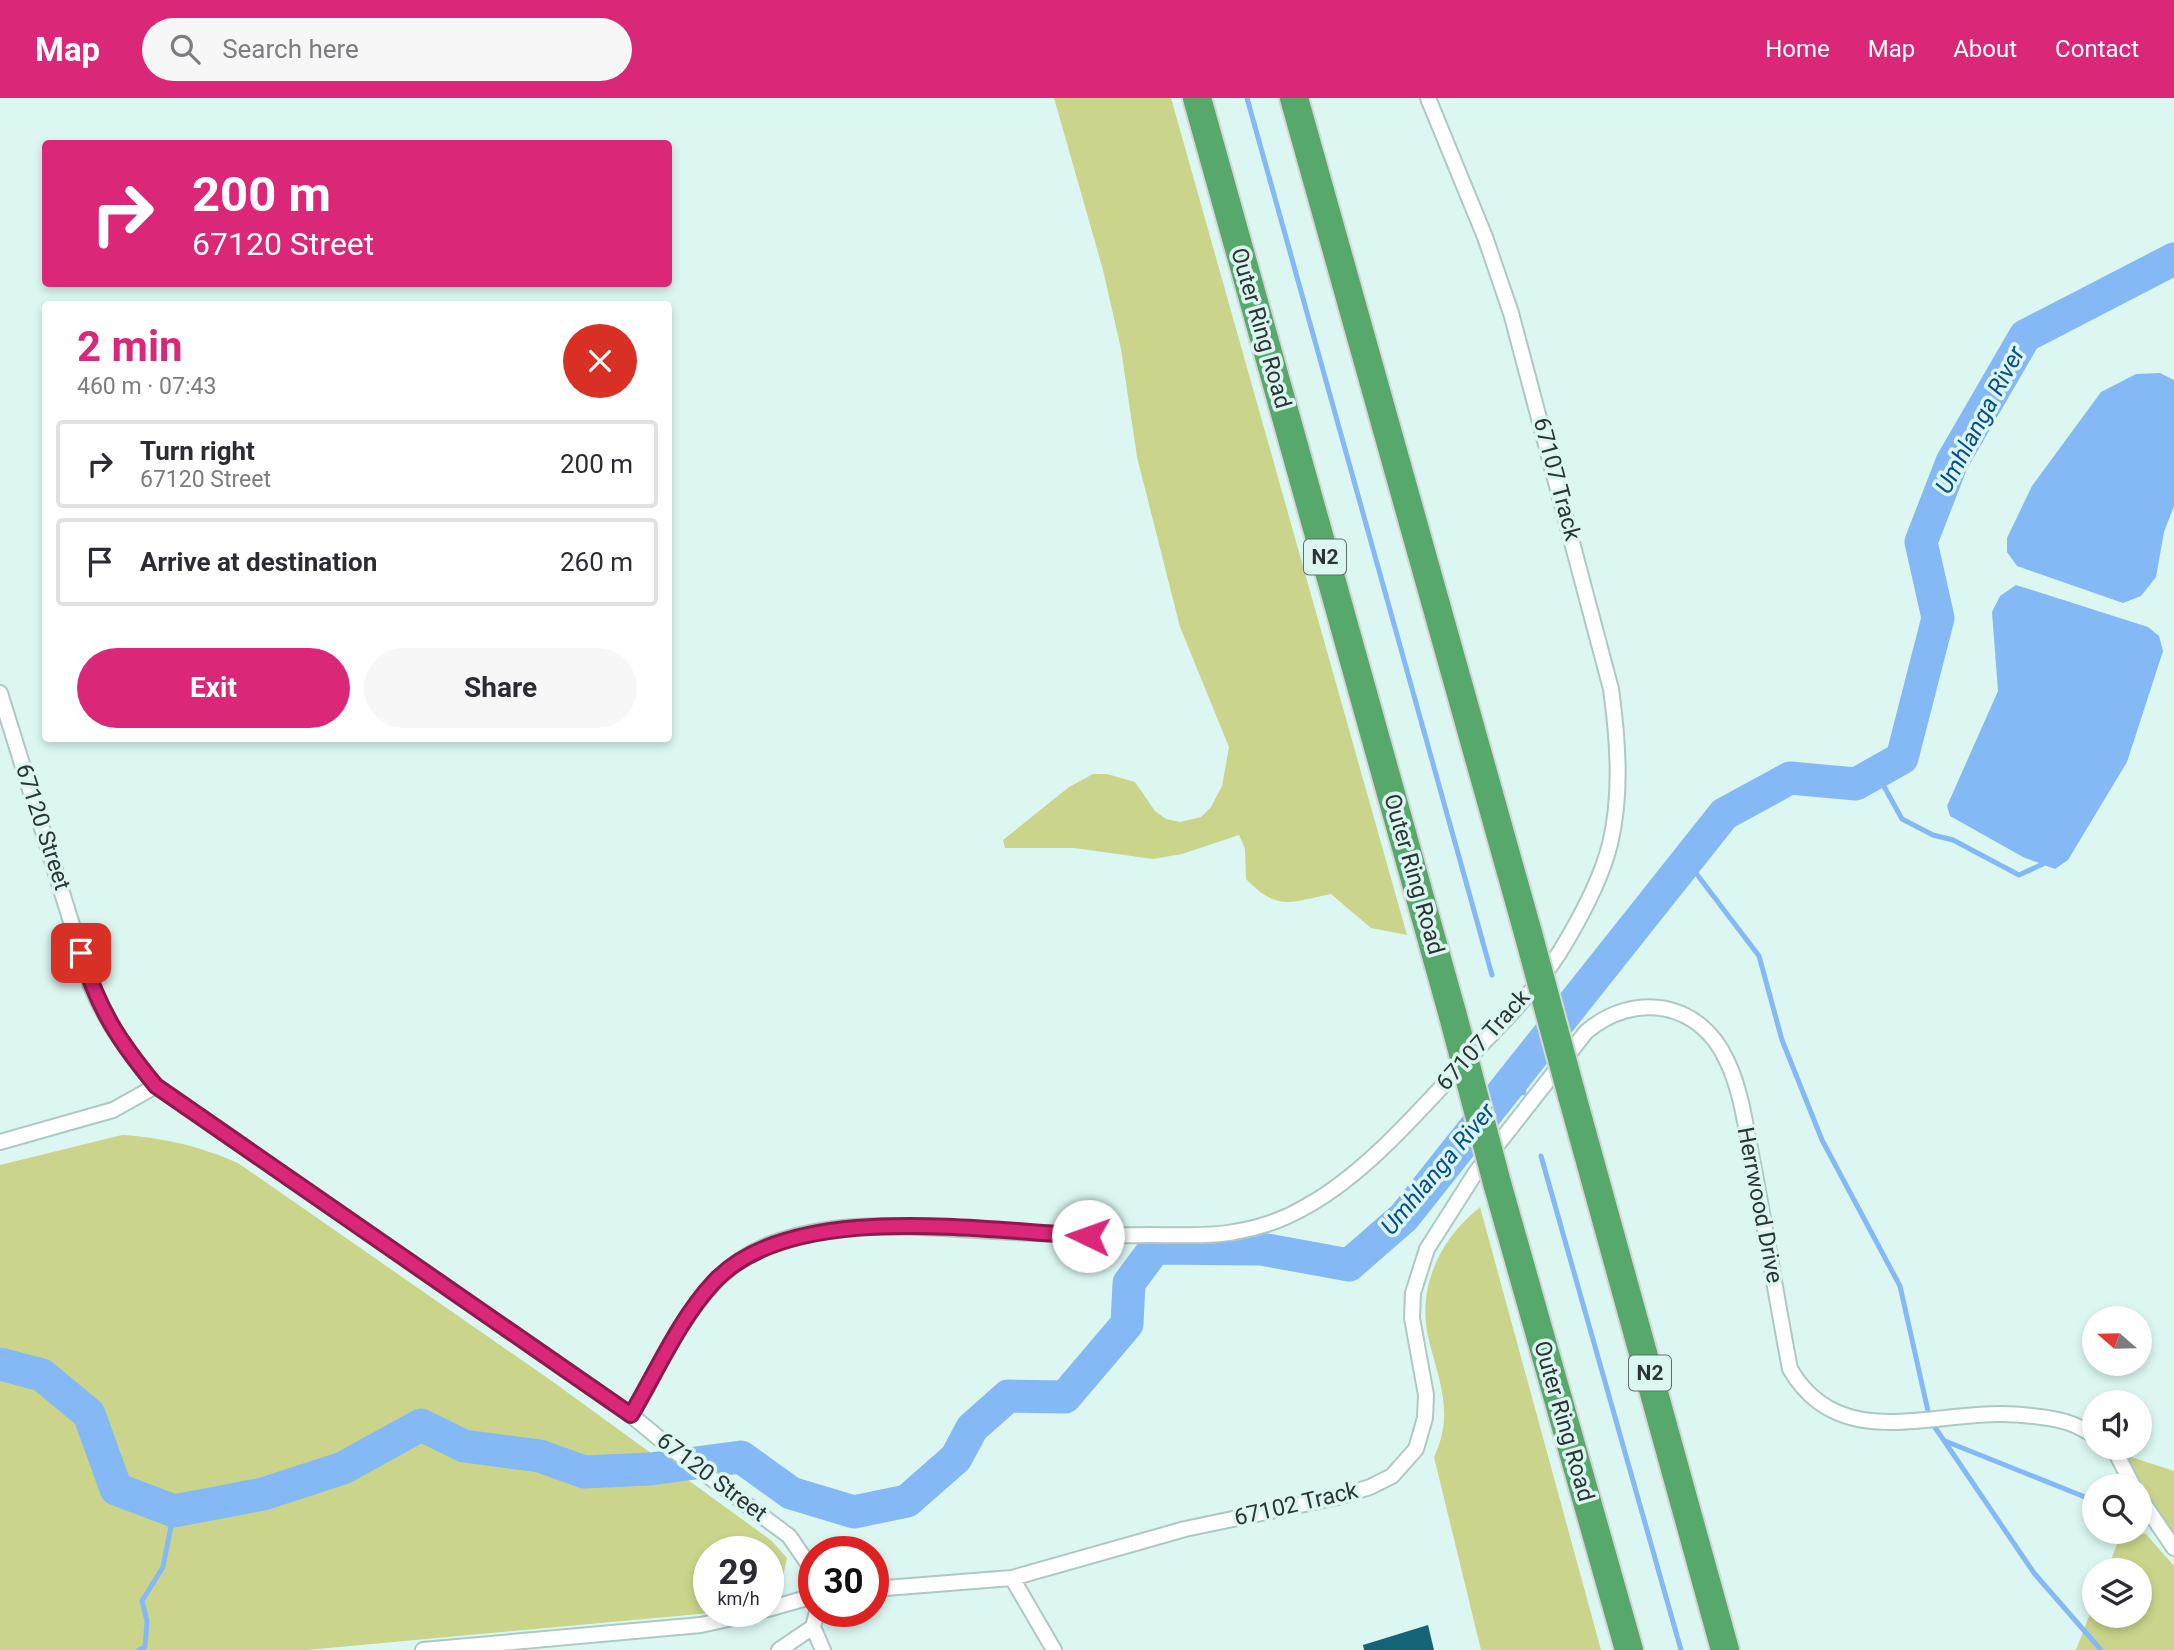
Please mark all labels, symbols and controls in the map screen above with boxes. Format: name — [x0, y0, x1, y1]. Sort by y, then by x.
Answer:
search box — [142, 18, 632, 81]
text: Map — [35, 30, 100, 69]
icon: search — [166, 30, 204, 68]
text: Search here — [222, 34, 359, 64]
text: Home — [1765, 35, 1830, 63]
text: Map — [1868, 35, 1915, 63]
text: About — [1953, 35, 2017, 63]
text: Contact — [2055, 35, 2139, 63]
text: 200 m — [192, 166, 331, 223]
icon: right — [77, 168, 168, 259]
text: 67120 Street — [192, 225, 374, 263]
street label: Outer Ring Road — [1225, 245, 1297, 411]
text: 2 min — [77, 322, 183, 371]
button: close — [563, 324, 637, 398]
water label: Umhlanga River — [1929, 341, 2031, 498]
text: 460 m · 07:43 — [77, 373, 216, 400]
street label: 67107 Track — [1528, 414, 1586, 544]
text: Turn right — [140, 436, 255, 466]
icon: right — [81, 445, 119, 483]
text: 200 m — [560, 449, 633, 479]
text: 67120 Street — [140, 466, 271, 493]
road number: N2 — [1304, 540, 1346, 574]
icon: arrive — [81, 543, 119, 581]
text: Arrive at destination — [140, 547, 377, 577]
text: 260 m — [560, 547, 633, 577]
button: Exit — [77, 648, 350, 728]
button: Share — [364, 648, 637, 728]
street label: 67120 Street — [10, 761, 76, 893]
street label: Outer Ring Road — [1378, 791, 1450, 957]
pin — [51, 923, 111, 983]
icon: arrive — [62, 934, 100, 972]
street label: 67107 Track — [1431, 984, 1536, 1096]
water label: Umhlanga River — [1375, 1097, 1502, 1240]
street label: Herrwood Drive — [1732, 1125, 1788, 1285]
position arrow — [1051, 1199, 1125, 1273]
north arrow — [2082, 1306, 2152, 1376]
map controls — [2082, 1306, 2152, 1628]
street label: Outer Ring Road — [1528, 1338, 1600, 1504]
road number: N2 — [1629, 1356, 1671, 1390]
button: sound — [2082, 1390, 2152, 1460]
street label: 67120 Street — [652, 1427, 772, 1527]
button: search — [2082, 1474, 2152, 1544]
street label: 67102 Track — [1231, 1477, 1361, 1531]
speed limit sign: 30 — [798, 1536, 889, 1627]
text: 29 — [718, 1552, 759, 1593]
button: layers — [2082, 1558, 2152, 1628]
text: km/h — [717, 1588, 760, 1609]

